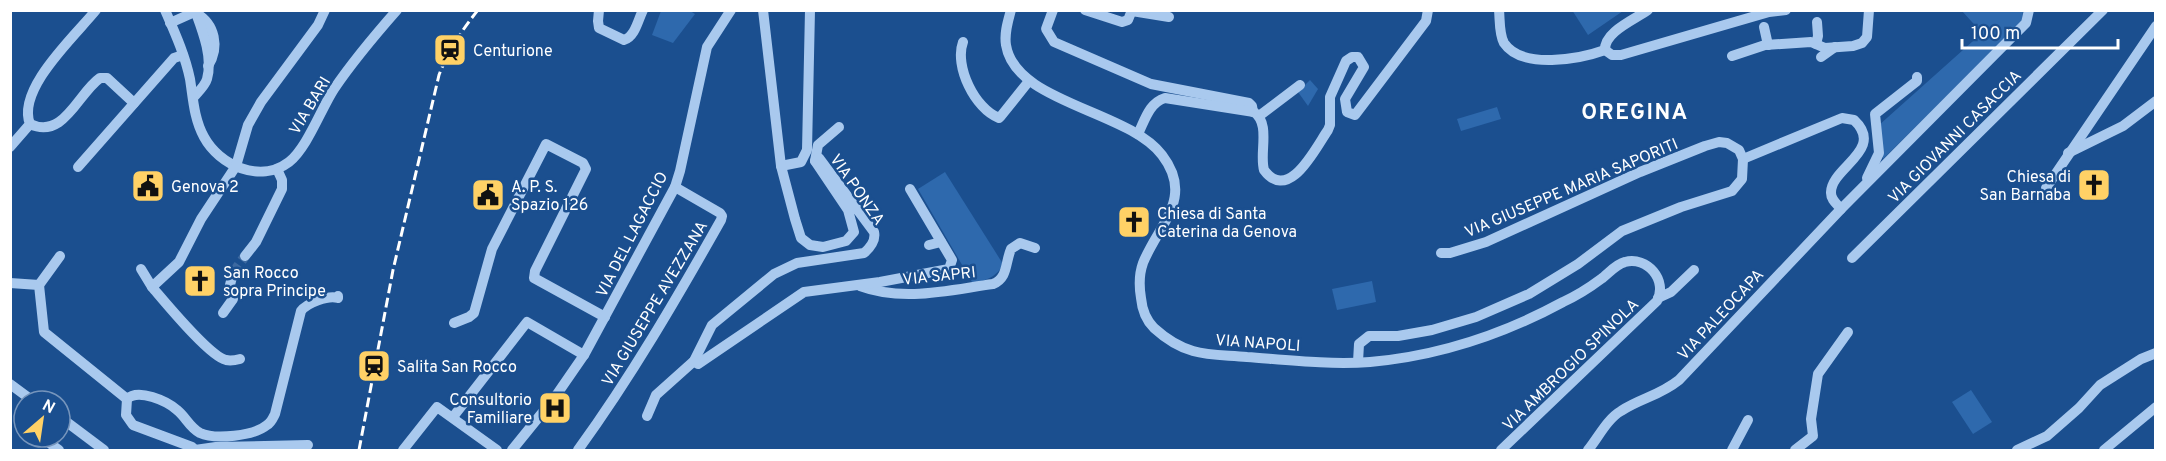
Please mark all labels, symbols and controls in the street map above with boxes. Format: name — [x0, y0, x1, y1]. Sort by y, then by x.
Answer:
scale bar — [1962, 12, 2118, 50]
text: 100 m — [1971, 23, 2020, 46]
station icon: Centurione — [432, 32, 468, 68]
place label: Centurione — [473, 42, 553, 62]
street label: VIA GIOVANNI CASACCIA — [1884, 66, 2026, 208]
street label: VIA BARI — [286, 73, 336, 139]
district label: OREGINA — [1581, 100, 1689, 127]
street label: VIA GIUSEPPE MARIA SAPORITI — [1462, 135, 1682, 243]
street label: VIA PONZA — [825, 151, 888, 230]
church icon: Chiesa di San Barnaba — [2076, 167, 2112, 203]
public building icon: Genova 2 — [130, 168, 166, 204]
place label: Chiesa di San Barnaba — [1979, 168, 2071, 206]
street label: VIA DEL LAGACCIO — [593, 169, 673, 301]
public building icon: A. P. S. Spazio 126 — [470, 177, 506, 213]
place label: Genova 2 — [171, 178, 239, 198]
place label: A. P. S. Spazio 126 — [511, 178, 588, 216]
church icon: Chiesa di Santa Caterina da Genova — [1116, 204, 1152, 240]
place label: Chiesa di Santa Caterina da Genova — [1157, 205, 1297, 243]
street label: VIA GIUSEPPE AVEZZANA — [598, 218, 713, 390]
church icon: San Rocco sopra Principe — [182, 263, 218, 299]
street label: VIA SAPRI — [902, 263, 977, 291]
place label: San Rocco sopra Principe — [223, 264, 326, 302]
street label: VIA PALEOCAPA — [1674, 266, 1769, 365]
street label: VIA AMBROGIO SPINOLA — [1499, 295, 1644, 436]
street label: VIA NAPOLI — [1215, 331, 1301, 357]
station icon: Salita San Rocco — [356, 348, 392, 384]
place label: Salita San Rocco — [397, 358, 517, 378]
north arrow — [12, 389, 72, 449]
hospital icon: Consultorio Familiare — [537, 390, 573, 426]
place label: Consultorio Familiare — [449, 391, 532, 429]
text: N — [38, 396, 58, 419]

